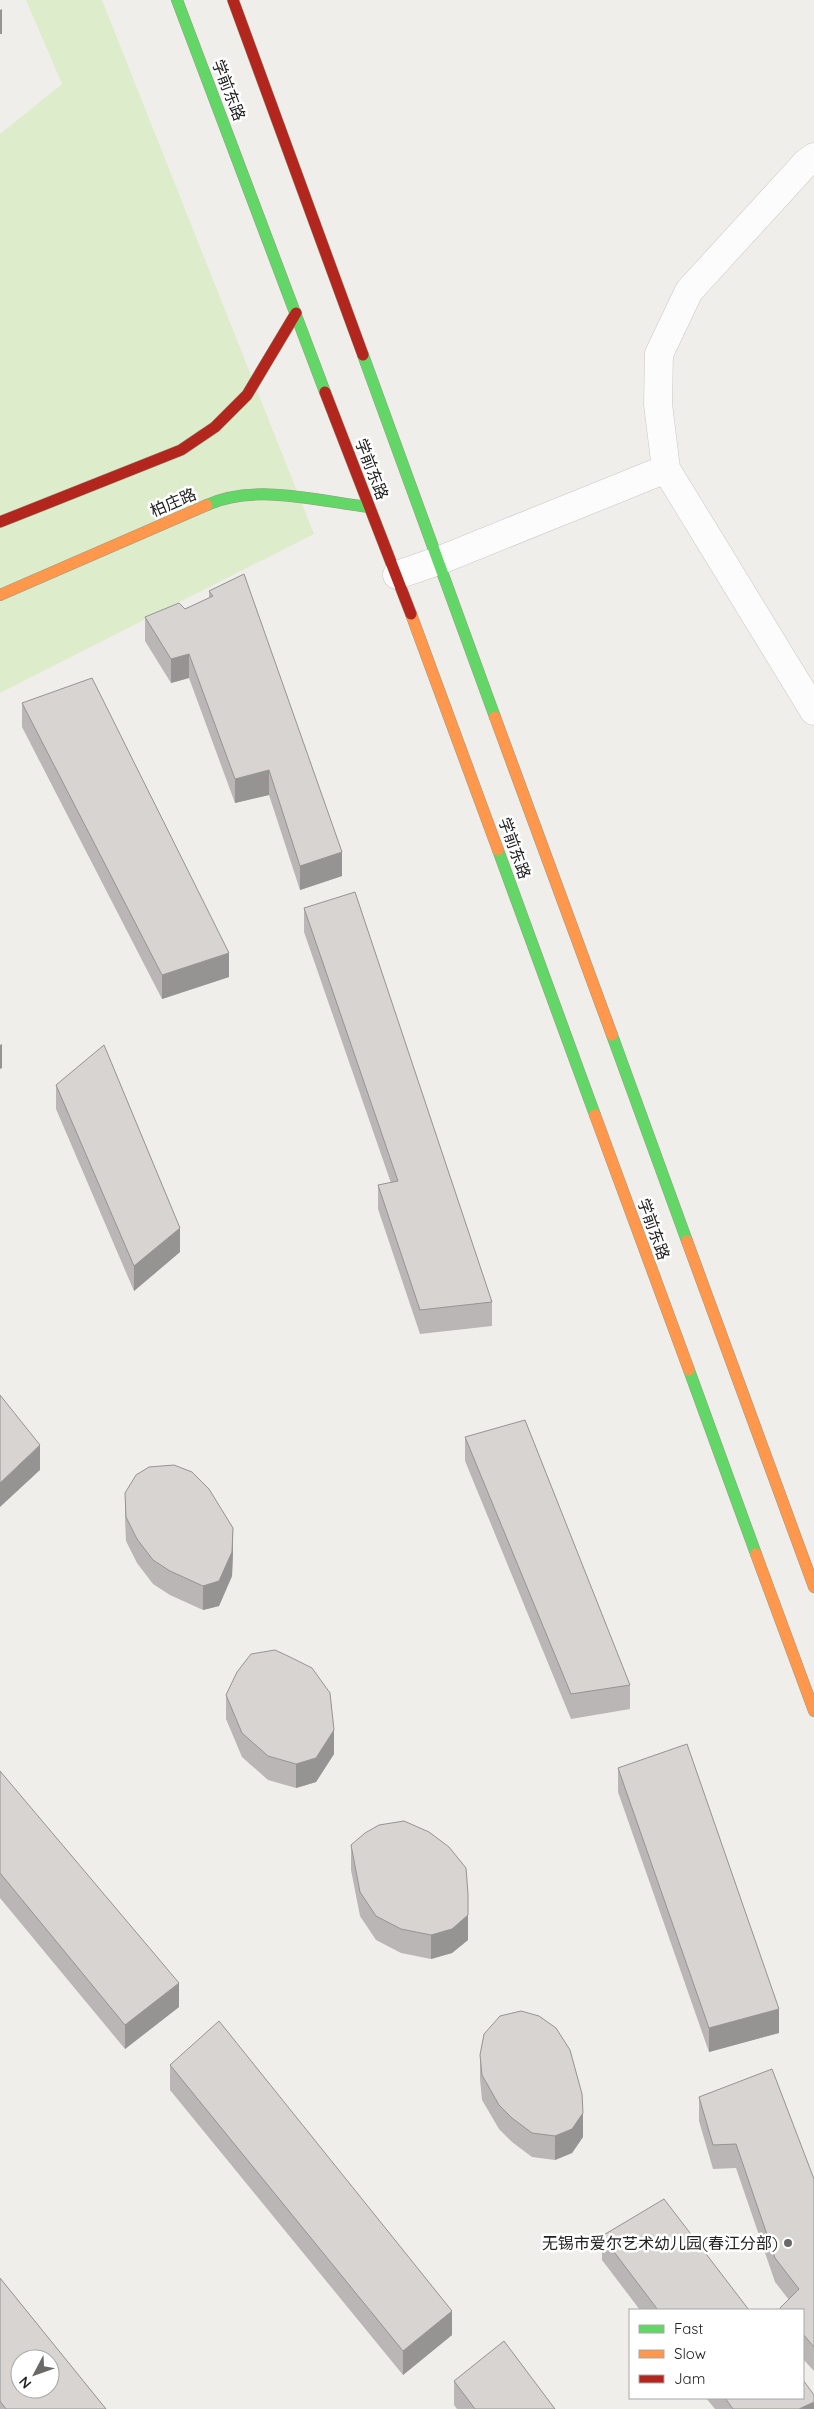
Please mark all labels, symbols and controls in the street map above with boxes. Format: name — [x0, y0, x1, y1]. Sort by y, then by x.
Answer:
street label: 学前东路 — [208, 57, 250, 123]
street label: 学前东路 — [351, 436, 393, 502]
street label: 柏庄路 — [147, 483, 199, 521]
street label: 学前东路 — [495, 815, 535, 881]
street label: 学前东路 — [634, 1196, 674, 1262]
place label: 无锡市爱尔艺术幼儿园(春江分部) — [542, 2233, 778, 2253]
marker: 无锡市爱尔艺术幼儿园(春江分部) — [782, 2237, 794, 2249]
legend — [629, 2309, 804, 2399]
text: Fast — [674, 2319, 703, 2338]
text: Slow — [674, 2344, 706, 2363]
north arrow — [10, 2349, 60, 2399]
text: Jam — [674, 2369, 705, 2388]
text: N — [15, 2373, 35, 2392]

